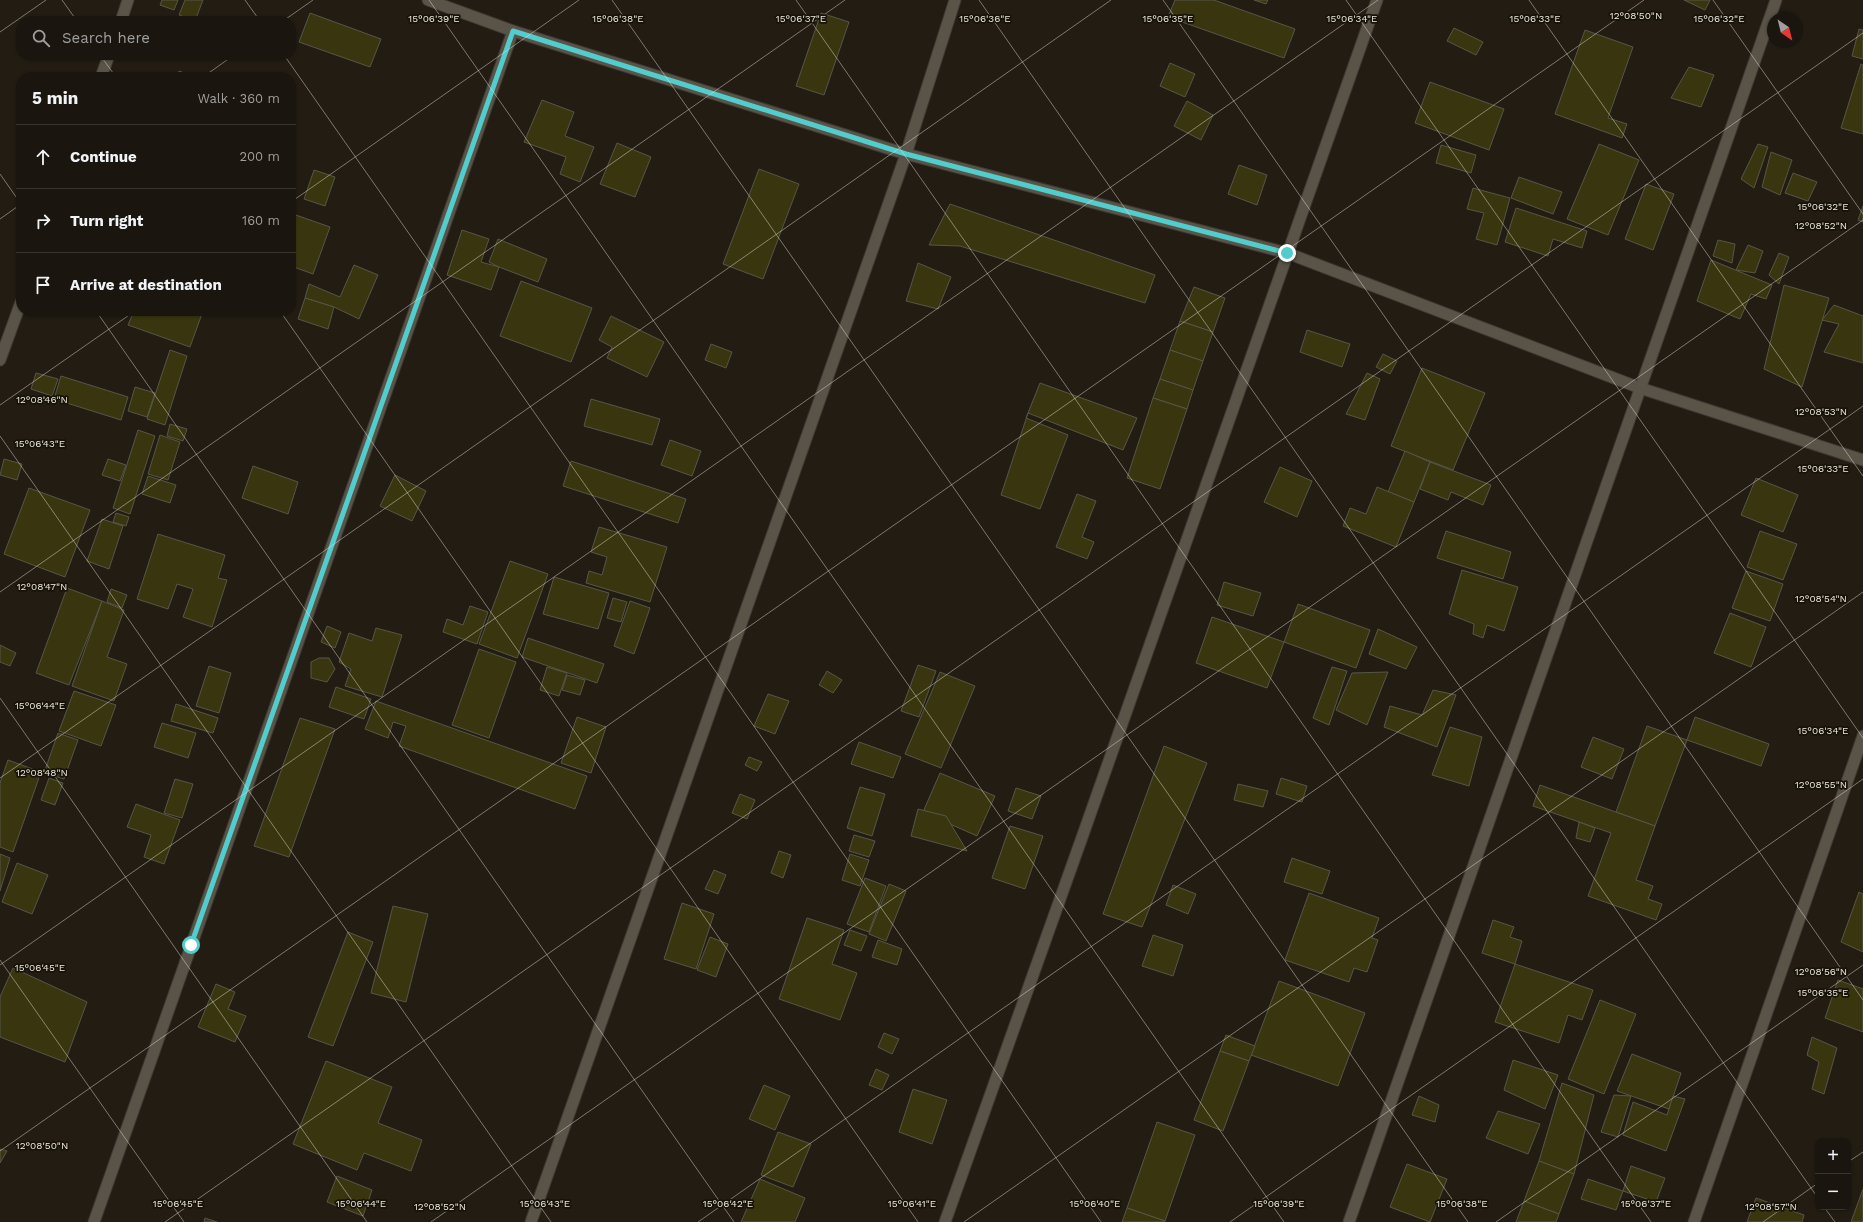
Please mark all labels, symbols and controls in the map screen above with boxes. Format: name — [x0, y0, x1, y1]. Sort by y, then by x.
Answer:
text: 12°08'50"N — [1610, 10, 1662, 21]
north arrow — [1767, 12, 1803, 48]
text: 15°06'39"E — [408, 13, 460, 24]
text: 15°06'38"E — [592, 13, 644, 24]
text: 15°06'37"E — [776, 13, 826, 24]
text: 15°06'36"E — [959, 13, 1011, 24]
text: 15°06'35"E — [1142, 13, 1194, 24]
text: 15°06'34"E — [1327, 13, 1377, 24]
text: 15°06'33"E — [1509, 13, 1561, 24]
text: 15°06'32"E — [1693, 13, 1745, 24]
search box — [16, 16, 296, 60]
icon: search — [30, 27, 52, 49]
text: Search here — [62, 29, 150, 47]
text: 5 min — [32, 88, 78, 108]
text: Walk · 360 m — [197, 91, 280, 106]
icon: ahead — [32, 146, 54, 168]
text: Continue — [70, 148, 137, 166]
text: 200 m — [239, 149, 280, 164]
text: 15°06'32"E — [1797, 201, 1849, 212]
icon: right — [32, 210, 54, 232]
text: Turn right — [70, 212, 143, 230]
text: 160 m — [242, 213, 280, 228]
text: 12°08'52"N — [1795, 220, 1847, 231]
route end — [1278, 244, 1296, 262]
icon: arrive — [32, 274, 54, 296]
text: Arrive at destination — [70, 276, 222, 294]
text: 12°08'46"N — [16, 394, 68, 405]
text: 12°08'53"N — [1795, 406, 1847, 417]
text: 15°06'43"E — [15, 438, 65, 449]
text: 15°06'33"E — [1797, 463, 1849, 474]
text: 12°08'47"N — [17, 581, 67, 592]
text: 12°08'54"N — [1795, 593, 1847, 604]
text: 15°06'44"E — [15, 700, 65, 711]
text: 15°06'34"E — [1798, 725, 1848, 736]
text: 12°08'48"N — [16, 767, 68, 778]
text: 12°08'55"N — [1795, 779, 1847, 790]
route start — [182, 936, 200, 954]
text: 15°06'45"E — [15, 962, 65, 973]
text: 12°08'56"N — [1795, 966, 1847, 977]
text: 15°06'35"E — [1797, 987, 1849, 998]
map controls — [1815, 1138, 1851, 1210]
button: + — [1815, 1138, 1851, 1174]
text: 12°08'50"N — [16, 1140, 68, 1151]
button: − — [1815, 1174, 1851, 1210]
text: 15°06'45"E — [153, 1198, 203, 1209]
text: 15°06'44"E — [336, 1198, 386, 1209]
text: 15°06'43"E — [520, 1198, 570, 1209]
text: 15°06'42"E — [703, 1198, 753, 1209]
text: 15°06'41"E — [888, 1198, 936, 1209]
text: 15°06'40"E — [1070, 1198, 1120, 1209]
text: 15°06'39"E — [1253, 1198, 1305, 1209]
text: 15°06'38"E — [1436, 1198, 1488, 1209]
text: 15°06'37"E — [1621, 1198, 1671, 1209]
text: 12°08'52"N — [414, 1201, 466, 1212]
text: 12°08'57"N — [1745, 1201, 1797, 1212]

